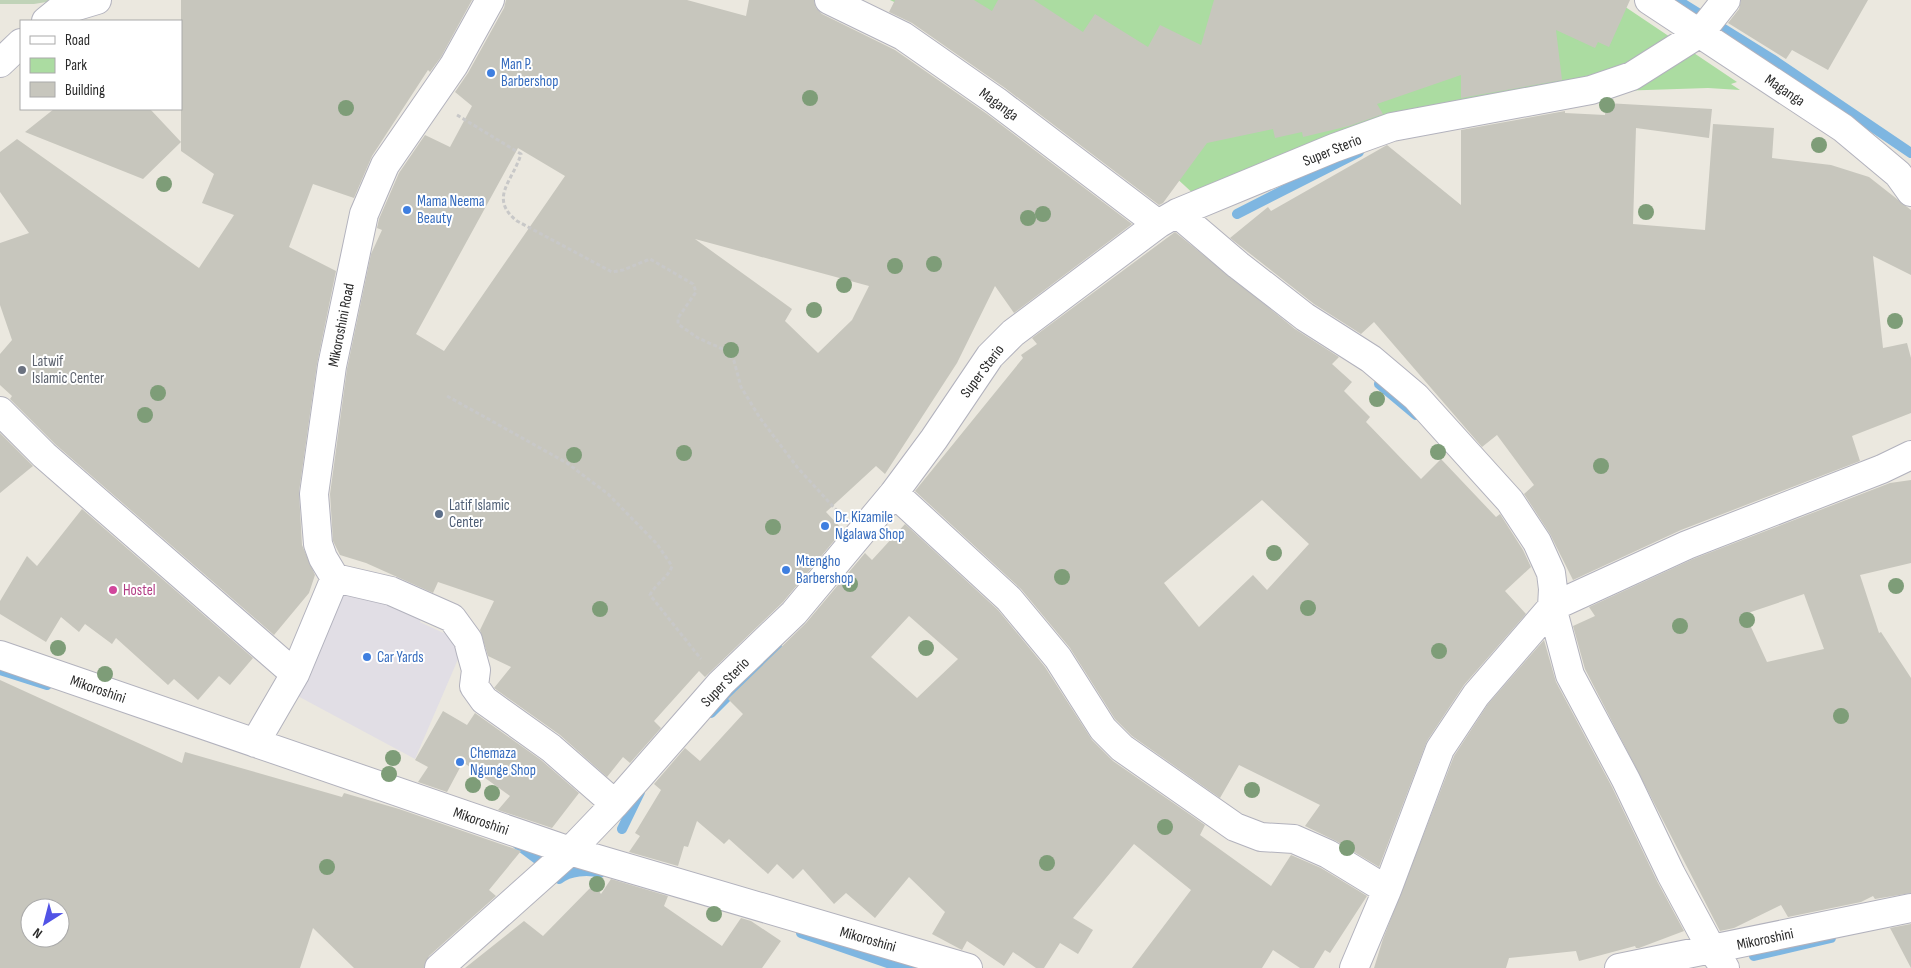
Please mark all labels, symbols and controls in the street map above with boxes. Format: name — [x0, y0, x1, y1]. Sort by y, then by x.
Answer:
legend — [20, 20, 182, 110]
text: Road — [65, 31, 90, 50]
place label: Man P. Barbershop — [501, 55, 558, 91]
text: Park — [65, 56, 87, 75]
marker: Man P. Barbershop — [485, 67, 497, 79]
street label: Maganga — [1761, 70, 1809, 111]
text: Building — [65, 81, 105, 100]
street label: Maganga — [975, 84, 1022, 125]
street label: Super Sterio — [1300, 130, 1364, 171]
place label: Mama Neema Beauty — [417, 192, 485, 228]
marker: Mama Neema Beauty — [401, 204, 413, 216]
street label: Mikoroshini Road — [324, 282, 359, 369]
street label: Super Sterio — [956, 341, 1009, 402]
place label: Latwif Islamic Center — [32, 352, 105, 388]
marker: Latwif Islamic Center — [16, 364, 28, 376]
place label: Latif Islamic Center — [449, 496, 510, 532]
marker: Latif Islamic Center — [433, 508, 445, 520]
place label: Dr. Kizamile Ngalawa Shop — [835, 508, 904, 544]
marker: Dr. Kizamile Ngalawa Shop — [819, 520, 831, 532]
place label: Mtengho Barbershop — [796, 552, 853, 588]
marker: Mtengho Barbershop — [780, 564, 792, 576]
place label: Hostel — [123, 581, 156, 600]
marker: Hostel — [107, 584, 119, 596]
place label: Car Yards — [377, 648, 424, 667]
marker: Car Yards — [361, 651, 373, 663]
street label: Super Sterio — [697, 653, 754, 711]
street label: Mikoroshini — [68, 671, 128, 708]
place label: Chemaza Ngunge Shop — [470, 744, 536, 780]
marker: Chemaza Ngunge Shop — [454, 756, 466, 768]
street label: Mikoroshini — [451, 803, 511, 840]
north arrow — [20, 898, 70, 948]
street label: Mikoroshini — [838, 922, 898, 957]
text: N — [30, 924, 46, 942]
street label: Mikoroshini — [1735, 924, 1795, 955]

